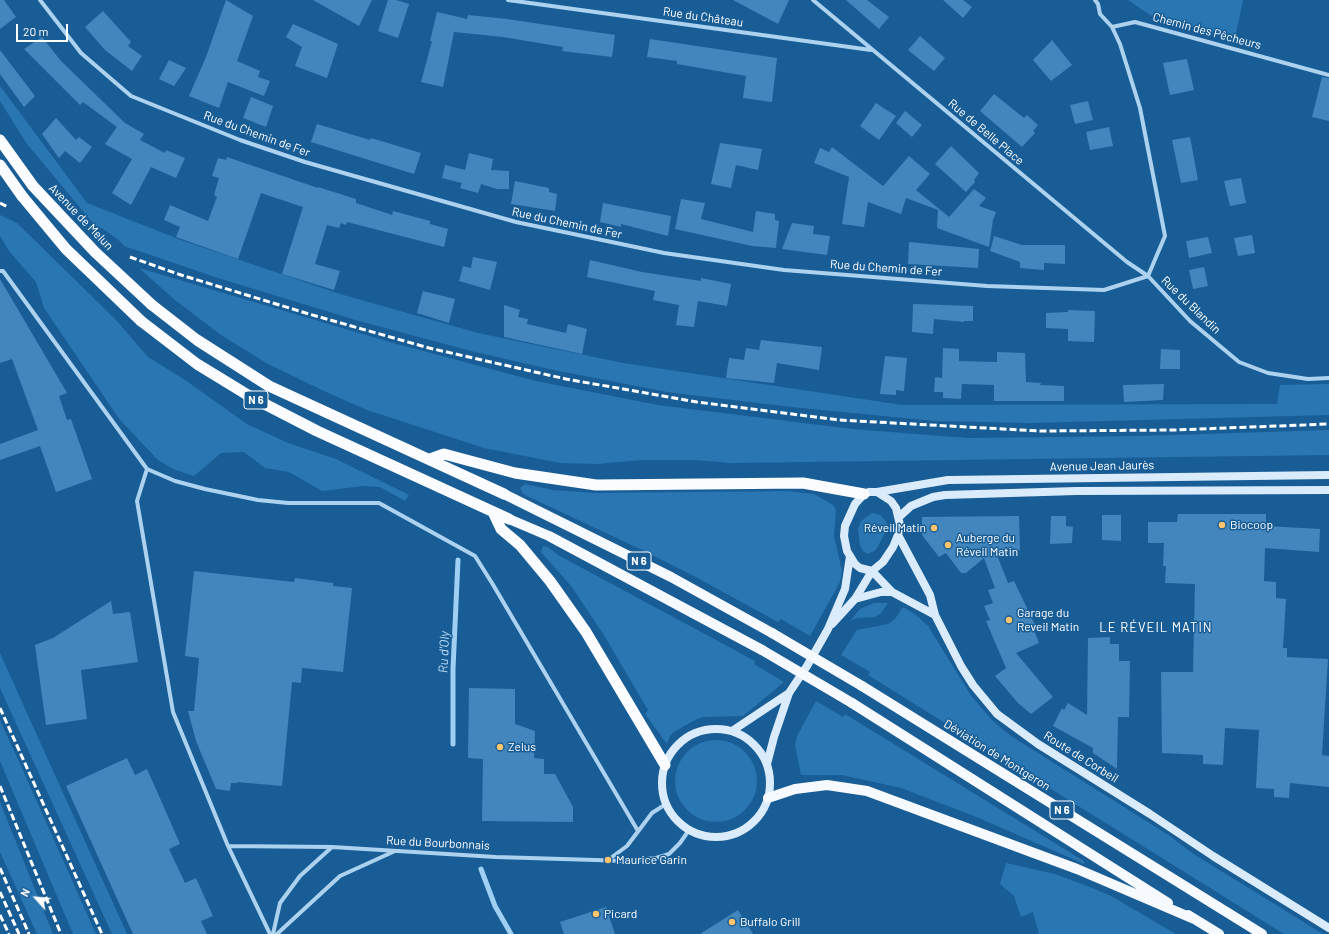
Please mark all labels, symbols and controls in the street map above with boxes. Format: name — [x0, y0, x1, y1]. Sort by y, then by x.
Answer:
street label: Rue du Château — [662, 4, 744, 30]
street label: Chemin des Pêcheurs — [1151, 10, 1263, 52]
scale bar — [18, 16, 70, 42]
text: 20 m — [23, 24, 49, 38]
street label: Rue de Belle Place — [945, 96, 1027, 168]
street label: Rue du Chemin de Fer — [202, 108, 312, 160]
street label: Avenue de Melun — [46, 181, 116, 253]
street label: Rue du Chemin de Fer — [511, 204, 623, 242]
street label: Rue du Chemin de Fer — [829, 257, 943, 279]
street label: Rue du Blandin — [1158, 273, 1224, 337]
road number: N 6 — [244, 391, 268, 409]
street label: Avenue Jean Jaurès — [1050, 458, 1154, 474]
place label: Biocoop — [1230, 518, 1273, 532]
marker: Biocoop — [1217, 520, 1227, 530]
place label: Réveil Matin — [864, 521, 926, 535]
marker: Réveil Matin — [929, 523, 939, 533]
place label: Auberge du Réveil Matin — [956, 531, 1018, 559]
marker: Auberge du Réveil Matin — [943, 540, 953, 550]
road number: N 6 — [627, 552, 651, 570]
place label: Garage du Reveil Matin — [1017, 606, 1079, 634]
marker: Garage du Reveil Matin — [1004, 615, 1014, 625]
district label: LE RÉVEIL MATIN — [1099, 620, 1213, 636]
water label: Ru d'Oly — [435, 631, 453, 673]
street label: Déviation de Montgeron — [941, 716, 1053, 794]
street label: Route de Corbeil — [1041, 728, 1121, 786]
place label: Zelus — [508, 740, 536, 754]
marker: Zelus — [495, 742, 505, 752]
road number: N 6 — [1050, 801, 1074, 819]
street label: Rue du Bourbonnais — [386, 833, 490, 853]
place label: Maurice Garin — [616, 853, 687, 867]
marker: Maurice Garin — [603, 855, 613, 865]
north arrow — [16, 878, 56, 918]
text: N — [17, 886, 32, 899]
place label: Picard — [604, 907, 637, 921]
marker: Picard — [591, 909, 601, 919]
place label: Buffalo Grill — [740, 915, 800, 929]
marker: Buffalo Grill — [727, 917, 737, 927]

